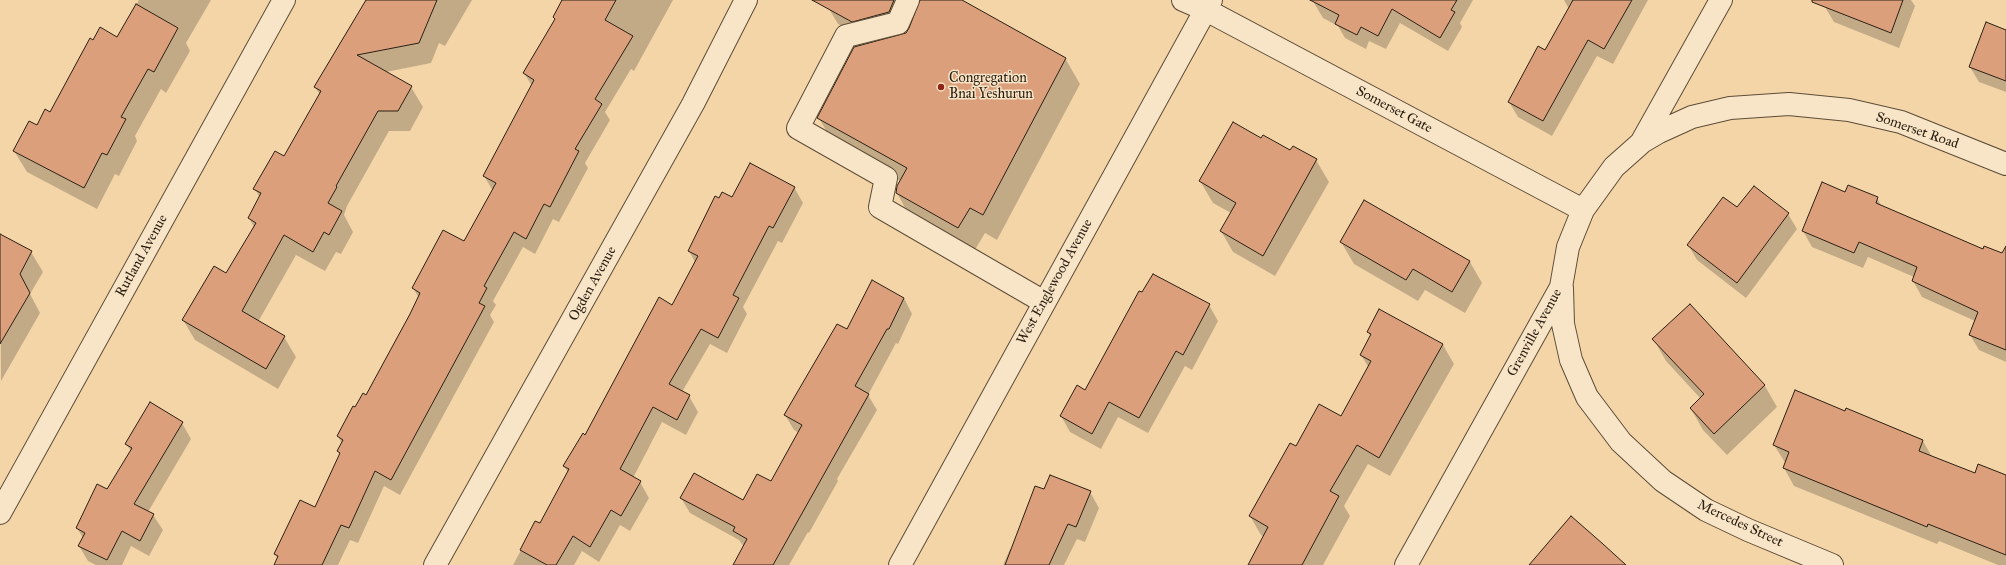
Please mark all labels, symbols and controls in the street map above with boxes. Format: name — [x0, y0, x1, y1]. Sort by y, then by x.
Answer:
place label: Congregation Bnai Yeshurun — [949, 71, 1033, 104]
marker: Congregation Bnai Yeshurun — [936, 82, 946, 92]
street label: Somerset Gate — [1353, 83, 1435, 137]
street label: Somerset Road — [1873, 109, 1961, 153]
street label: Rutland Avenue — [112, 212, 172, 300]
street label: West Englewood Avenue — [1014, 216, 1096, 348]
street label: Ogden Avenue — [566, 244, 620, 324]
street label: Grenville Avenue — [1504, 286, 1566, 380]
street label: Mercedes Street — [1694, 497, 1786, 551]

